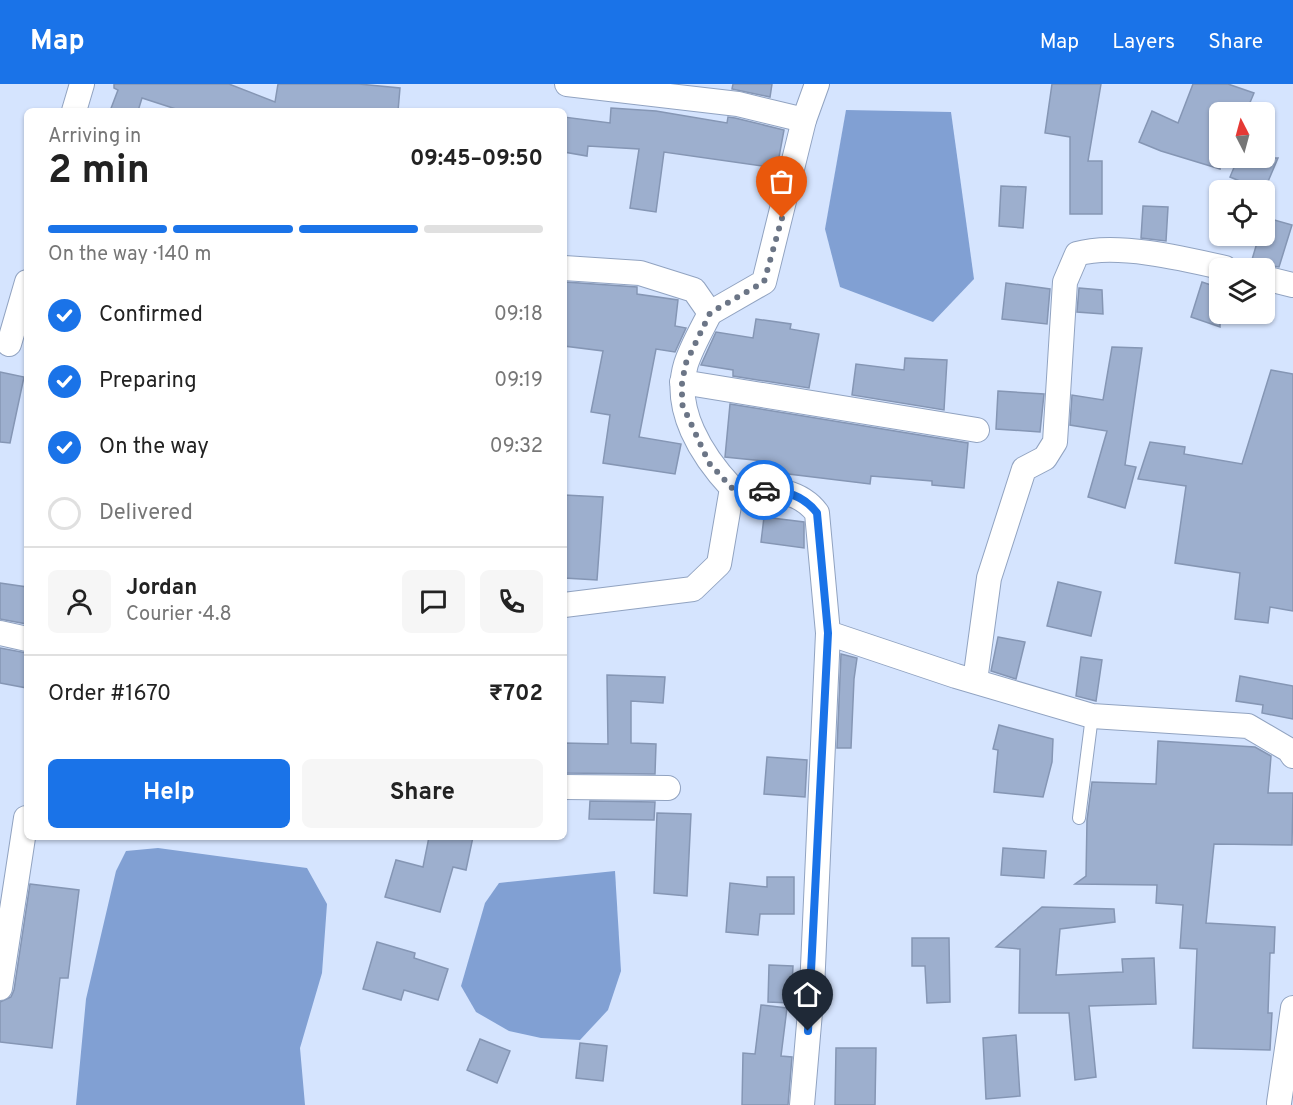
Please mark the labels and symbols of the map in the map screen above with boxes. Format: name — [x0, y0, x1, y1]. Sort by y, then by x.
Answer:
north arrow — [1209, 102, 1275, 168]
pin — [756, 156, 807, 218]
courier — [734, 460, 794, 520]
pin — [782, 969, 833, 1031]

